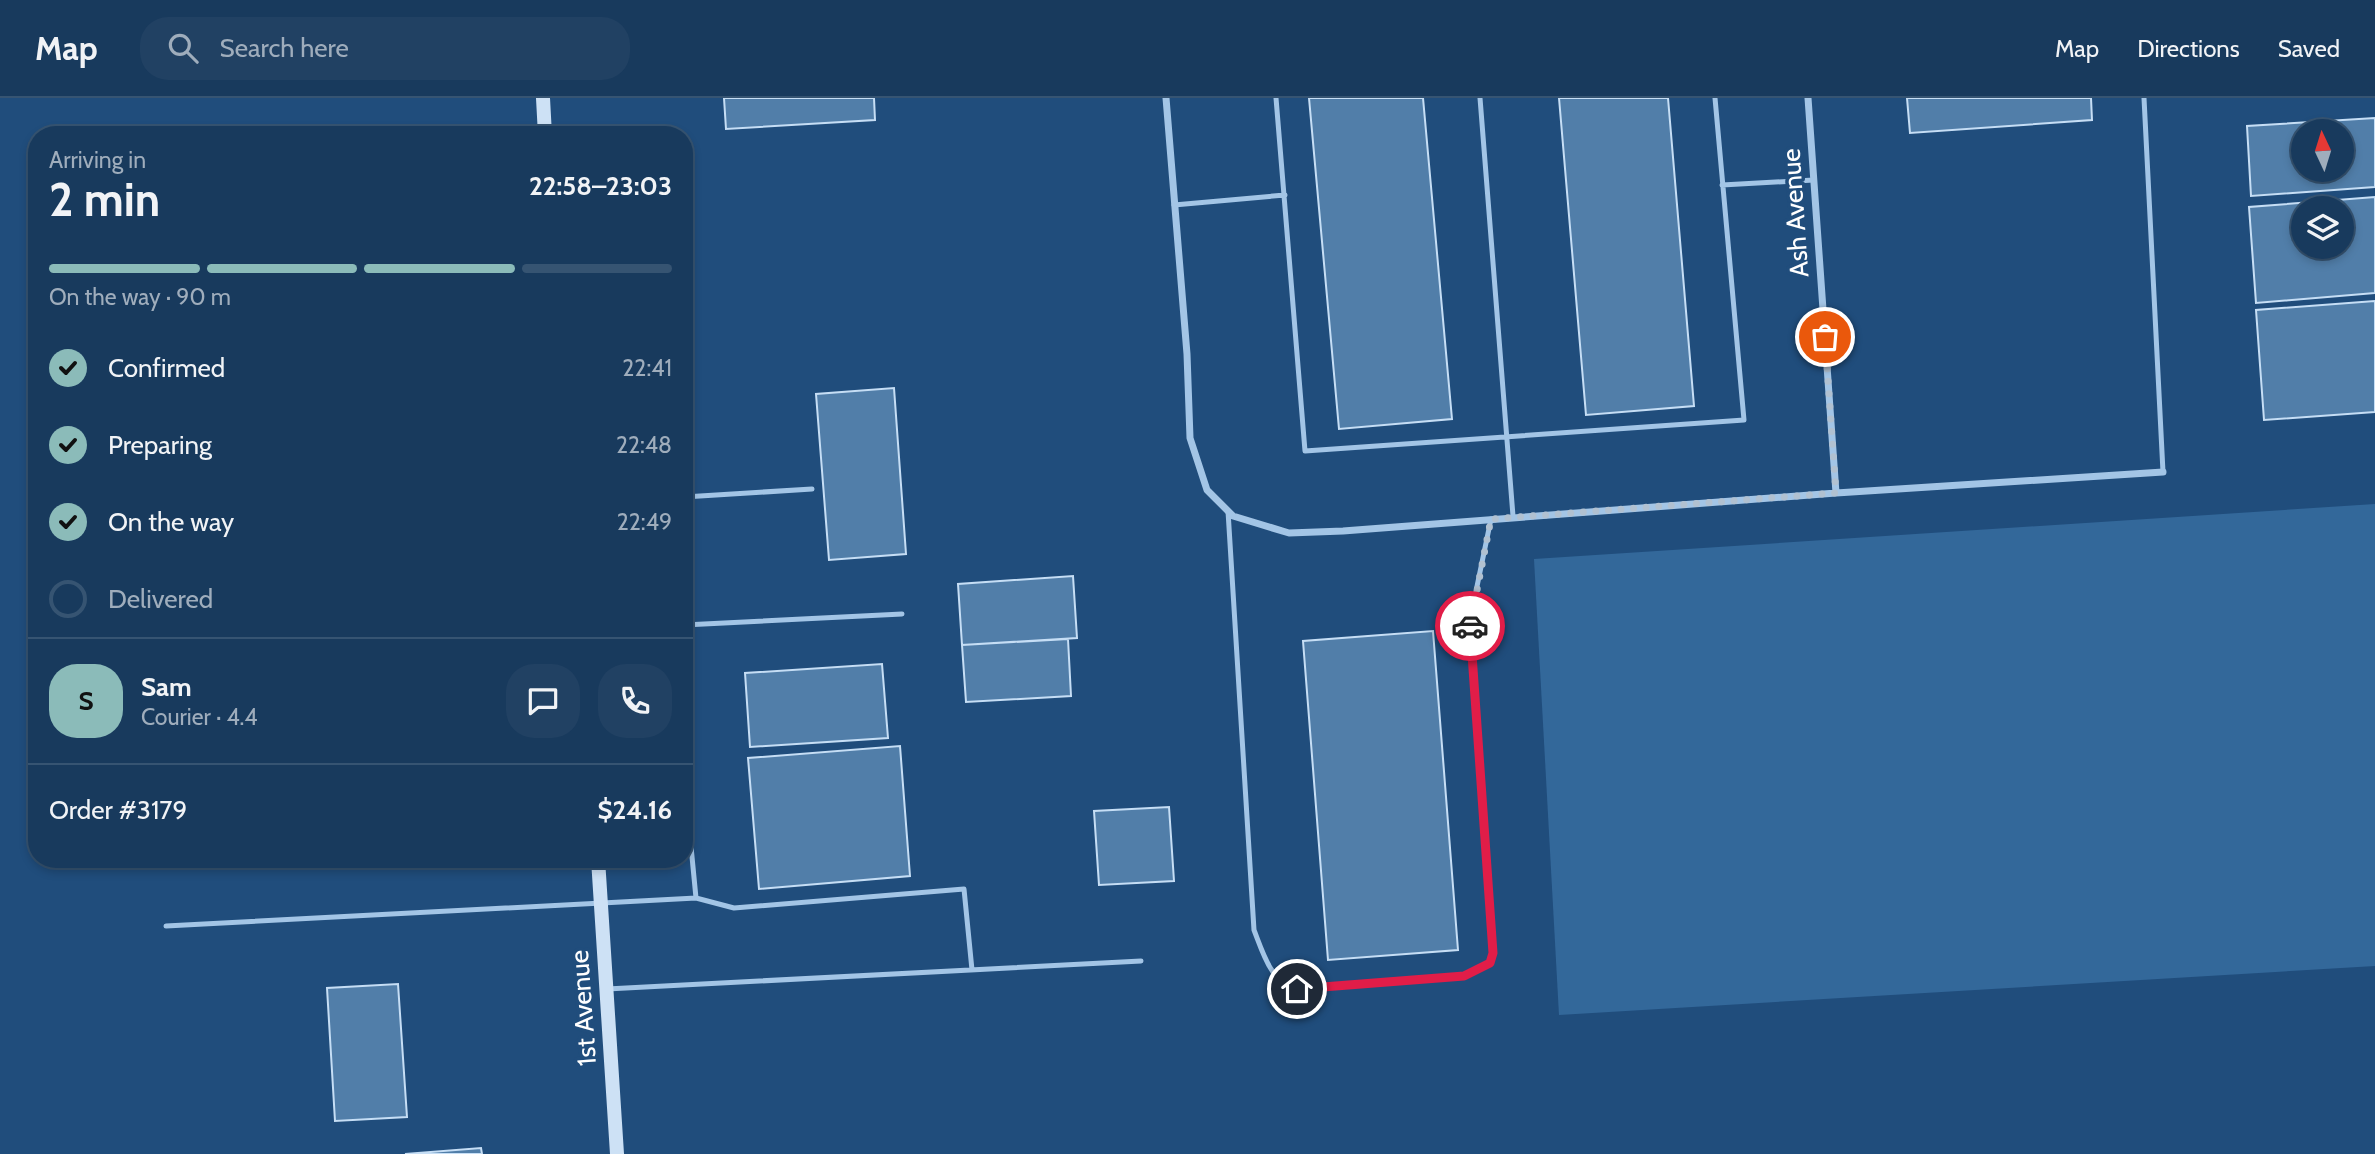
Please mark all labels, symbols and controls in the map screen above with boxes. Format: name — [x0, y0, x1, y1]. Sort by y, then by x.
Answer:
search box — [140, 17, 630, 80]
text: Map — [35, 28, 98, 68]
icon: search — [164, 29, 202, 67]
text: Search here — [220, 32, 349, 64]
text: Map — [2055, 34, 2099, 63]
text: Directions — [2137, 34, 2240, 63]
text: Saved — [2278, 34, 2340, 63]
north arrow — [2291, 119, 2354, 182]
map controls — [2291, 119, 2354, 259]
text: Arriving in — [49, 146, 146, 174]
street label: Ash Avenue — [1775, 147, 1815, 279]
text: 22:58–23:03 — [529, 170, 672, 202]
text: 2 min — [49, 172, 160, 228]
button: layers — [2291, 196, 2354, 259]
text: On the way · 90 m — [49, 283, 231, 311]
pin — [1795, 307, 1855, 367]
icon: bag — [1806, 318, 1844, 356]
icon: check — [49, 349, 87, 387]
text: Confirmed — [108, 352, 225, 384]
text: 22:41 — [622, 354, 672, 382]
icon: check — [49, 426, 87, 464]
text: Preparing — [108, 429, 212, 461]
text: 22:48 — [616, 431, 672, 459]
icon: check — [49, 503, 87, 541]
text: On the way — [108, 506, 234, 538]
text: 22:49 — [617, 508, 672, 536]
text: Delivered — [108, 583, 213, 615]
courier — [1435, 591, 1505, 661]
icon: car — [1451, 607, 1489, 645]
button: chat — [506, 664, 580, 738]
button: phone — [598, 664, 672, 738]
text: Sam — [141, 671, 192, 703]
text: S — [78, 685, 94, 717]
text: Courier · 4.4 — [141, 703, 258, 731]
text: Order #3179 — [49, 794, 187, 826]
text: $24.16 — [598, 794, 672, 826]
street label: 1st Avenue — [563, 949, 603, 1067]
pin — [1267, 959, 1327, 1019]
icon: home — [1278, 970, 1316, 1008]

